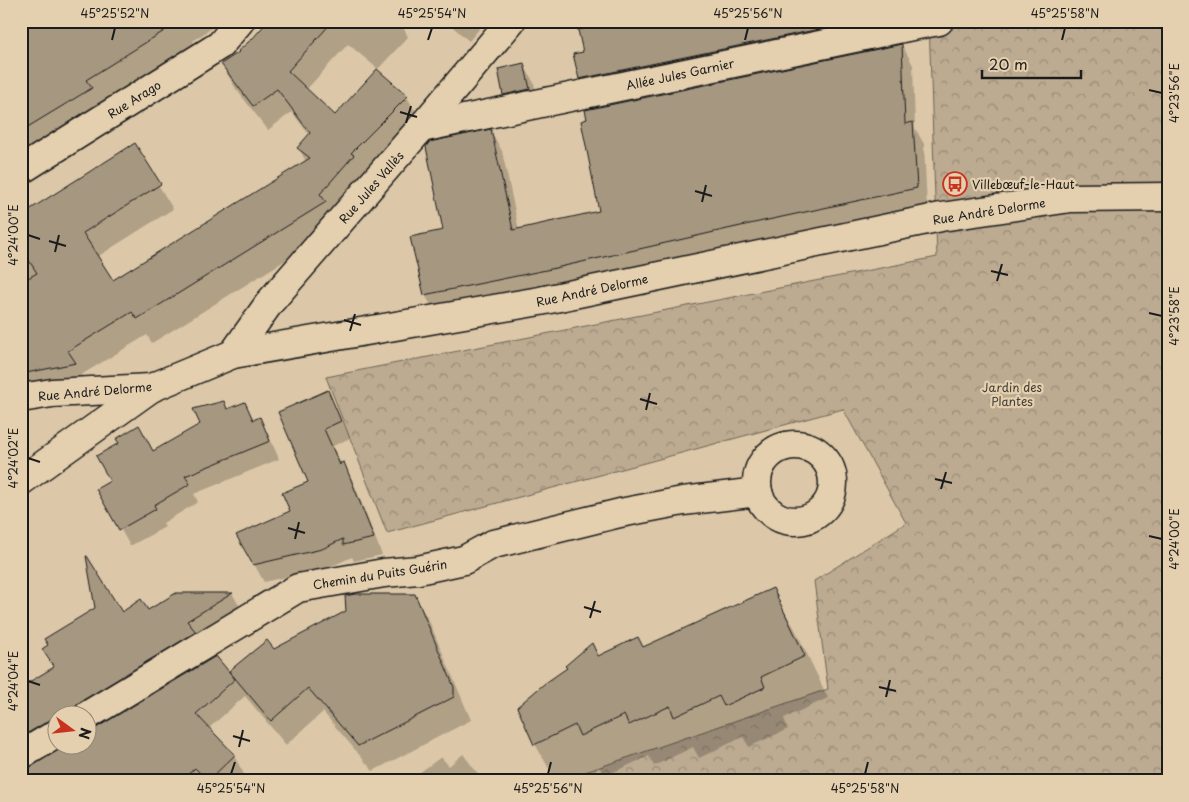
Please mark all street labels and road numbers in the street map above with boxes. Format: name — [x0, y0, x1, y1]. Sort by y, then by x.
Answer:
street label: Allée Jules Garnier — [624, 54, 736, 94]
street label: Rue Arago — [104, 75, 164, 123]
street label: Rue Jules Vallès — [334, 146, 408, 227]
street label: Rue André Delorme — [931, 193, 1047, 229]
street label: Rue André Delorme — [534, 269, 650, 311]
street label: Rue André Delorme — [37, 377, 153, 405]
street label: Chemin du Puits Guérin — [312, 555, 448, 593]

